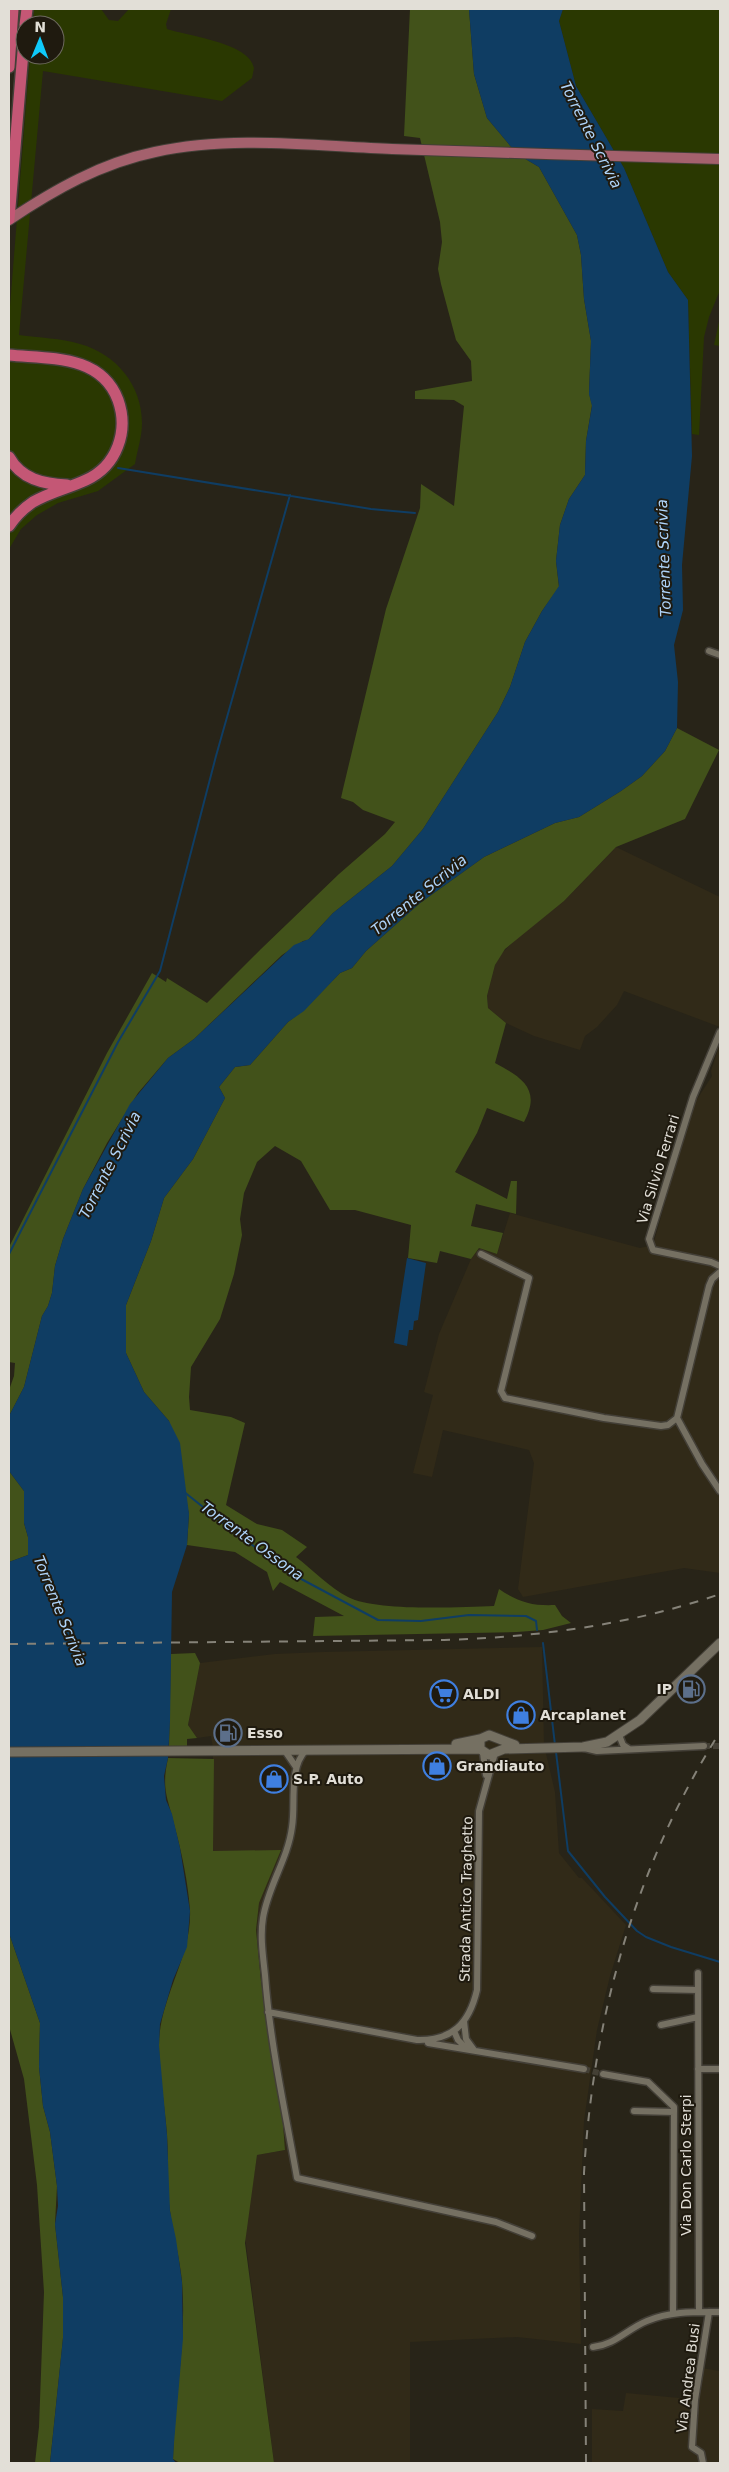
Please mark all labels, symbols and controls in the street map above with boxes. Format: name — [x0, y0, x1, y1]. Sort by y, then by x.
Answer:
north arrow — [15, 15, 65, 65]
text: N — [34, 19, 46, 35]
water label: Torrente Scrivia — [556, 78, 626, 192]
water label: Torrente Scrivia — [653, 499, 675, 617]
water label: Torrente Scrivia — [368, 851, 470, 939]
water label: Torrente Scrivia — [75, 1108, 145, 1222]
street label: Via Silvio Ferrari — [634, 1112, 682, 1226]
water label: Torrente Ossona — [197, 1498, 307, 1584]
water label: Torrente Scrivia — [30, 1553, 90, 1669]
fuel station icon: IP — [676, 1674, 706, 1704]
supermarket icon: ALDI — [429, 1679, 459, 1709]
place label: IP — [657, 1681, 672, 1697]
place label: ALDI — [463, 1686, 500, 1702]
shop icon: Arcaplanet — [506, 1700, 536, 1730]
place label: Arcaplanet — [540, 1707, 626, 1723]
fuel station icon: Esso — [213, 1718, 243, 1748]
place label: Esso — [247, 1725, 283, 1741]
shop icon: Grandiauto — [422, 1751, 452, 1781]
place label: Grandiauto — [456, 1758, 545, 1774]
shop icon: S.P. Auto — [259, 1764, 289, 1794]
place label: S.P. Auto — [293, 1771, 364, 1787]
street label: Strada Antico Traghetto — [457, 1816, 475, 1982]
street label: Via Don Carlo Sterpi — [678, 2094, 694, 2236]
street label: Via Andrea Busi — [673, 2322, 703, 2434]

